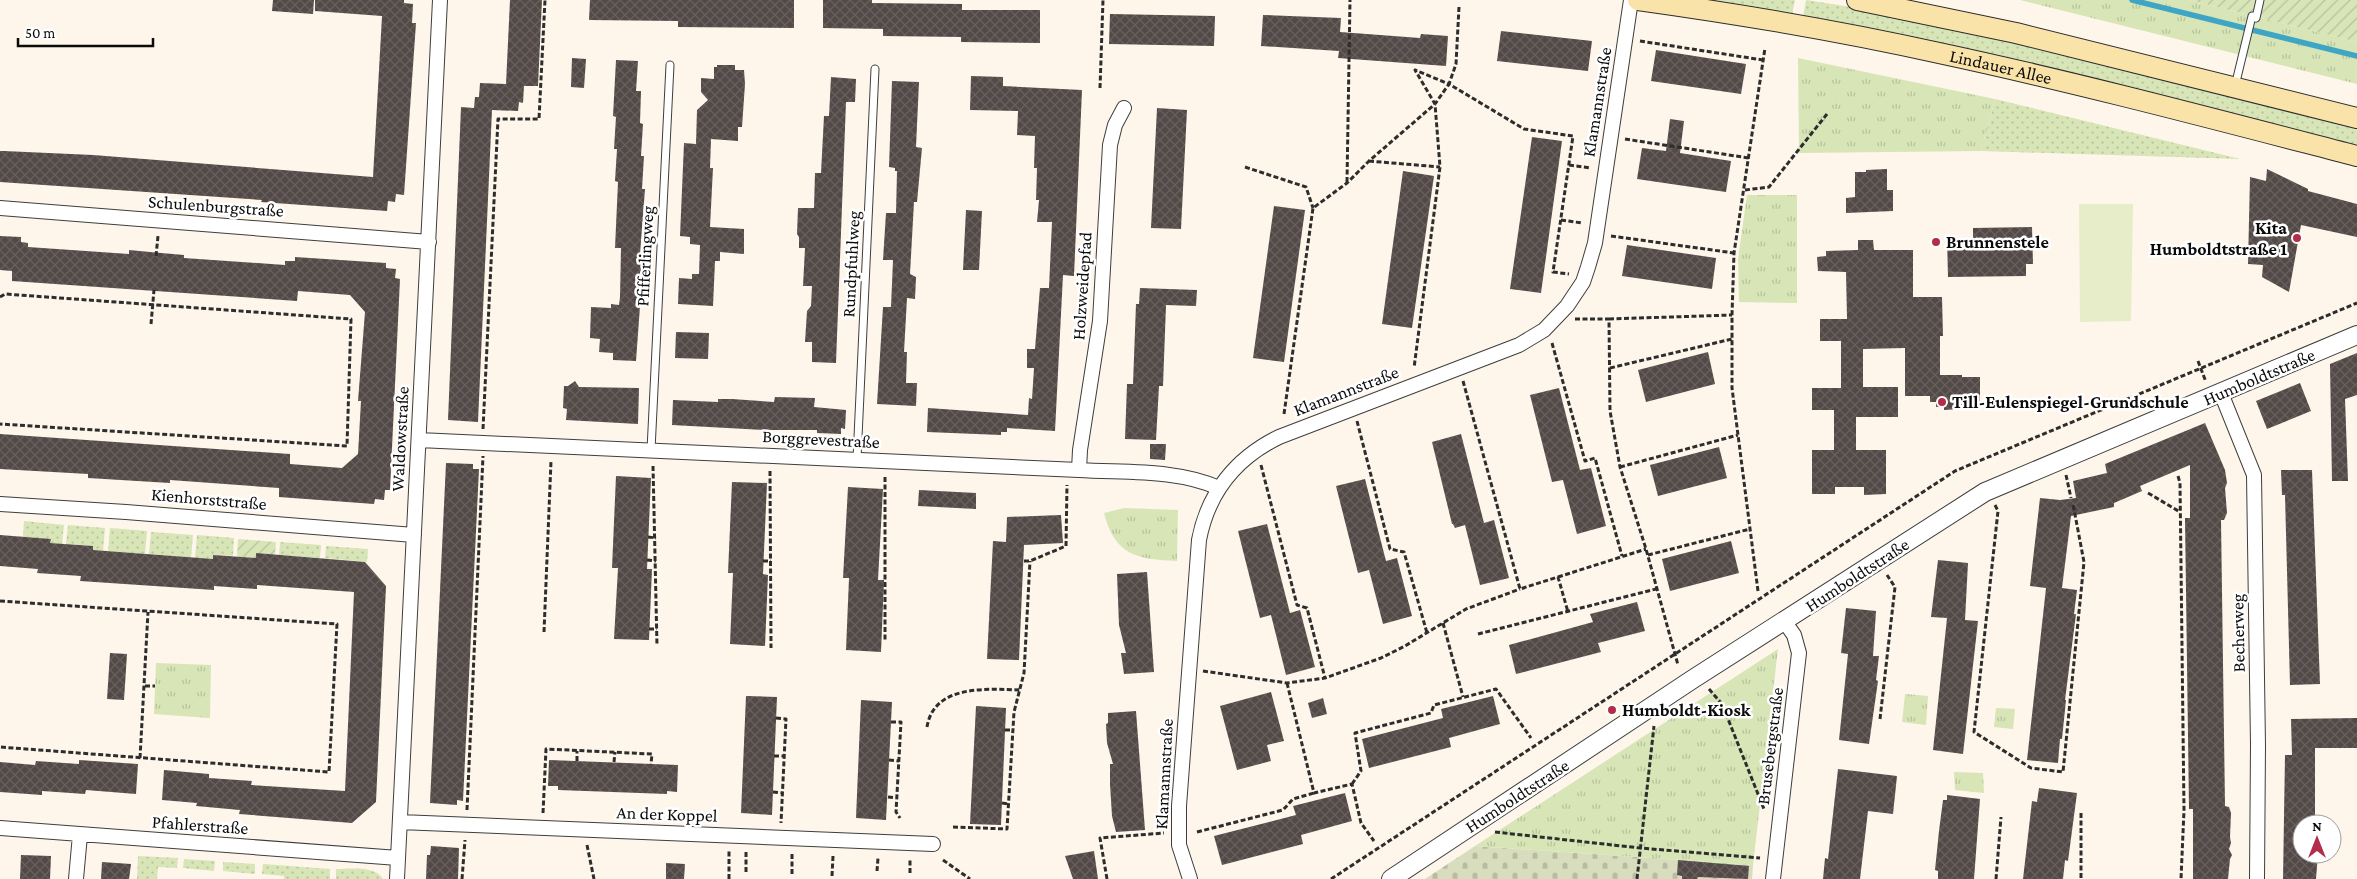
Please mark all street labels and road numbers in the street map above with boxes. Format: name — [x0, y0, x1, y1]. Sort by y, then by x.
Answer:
street label: Klamannstraße — [1578, 46, 1616, 158]
street label: Lindauer Allee — [1948, 46, 2054, 88]
street label: Schulenburgstraße — [147, 191, 285, 221]
street label: Pfifferlingweg — [632, 205, 658, 307]
street label: Rundpfuhlweg — [838, 210, 864, 318]
street label: Holzweidepfad — [1068, 231, 1096, 341]
street label: Humboldtstraße — [2200, 344, 2318, 410]
street label: Klamannstraße — [1291, 362, 1401, 420]
street label: Waldowstraße — [387, 386, 413, 492]
street label: Borggrevestraße — [762, 426, 880, 452]
street label: Kienhorststraße — [151, 484, 268, 514]
street label: Humboldtstraße — [1802, 534, 1913, 616]
street label: Becherweg — [2227, 593, 2249, 673]
street label: Brusebergstraße — [1753, 686, 1787, 806]
street label: Klamannstraße — [1151, 718, 1177, 830]
street label: Humboldtstraße — [1462, 755, 1573, 837]
street label: An der Koppel — [616, 802, 718, 826]
street label: Pfahlerstraße — [151, 812, 249, 838]

